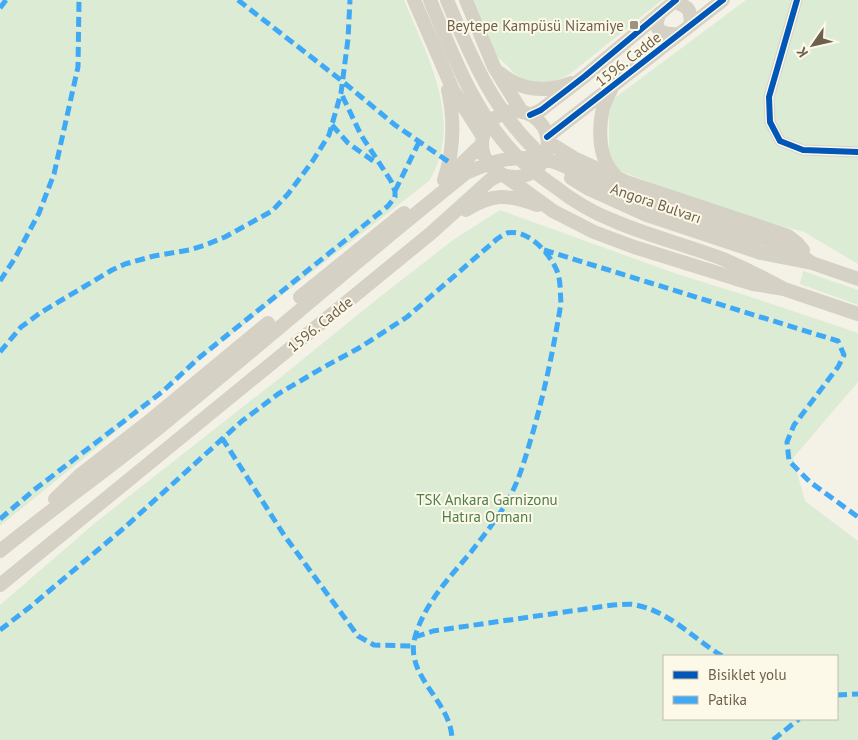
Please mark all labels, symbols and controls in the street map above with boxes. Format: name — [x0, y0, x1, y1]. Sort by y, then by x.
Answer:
place label: Beytepe Kampüsü Nizamiye — [447, 16, 624, 35]
marker: Beytepe Kampüsü Nizamiye — [628, 19, 640, 31]
north arrow — [788, 20, 838, 70]
street label: 1596. Cadde — [591, 27, 665, 91]
text: K — [792, 43, 812, 61]
street label: Angora Bulvarı — [608, 179, 704, 227]
street label: 1596. Cadde — [284, 292, 356, 356]
park label: TSK Ankara Garnizonu Hatıra Ormanı — [416, 490, 558, 526]
legend — [663, 655, 838, 720]
text: Bisiklet yolu — [708, 665, 787, 684]
text: Patika — [708, 690, 747, 709]

